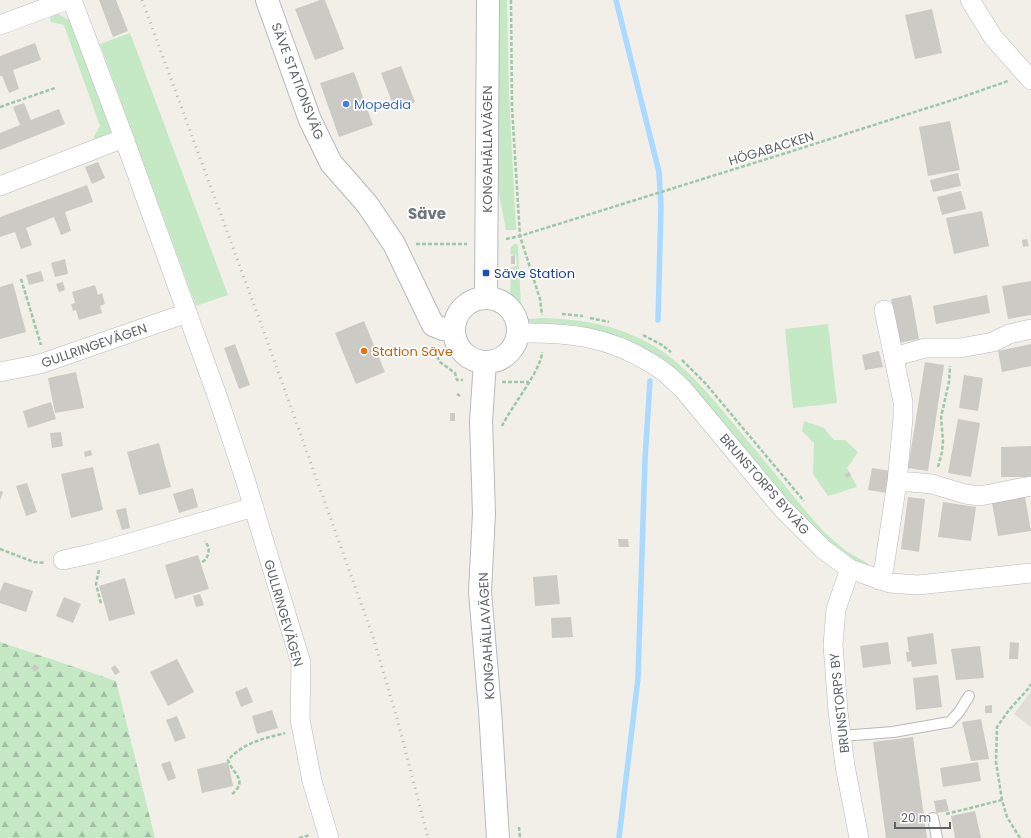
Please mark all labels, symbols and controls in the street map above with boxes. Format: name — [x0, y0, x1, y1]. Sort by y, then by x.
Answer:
street label: SÄVE STATIONSVÄG — [267, 20, 329, 142]
street label: KONGAHÄLLAVÄGEN — [478, 85, 497, 213]
place label: Mopedia — [354, 95, 411, 114]
marker: Mopedia — [341, 99, 351, 109]
street label: HÖGABACKEN — [726, 126, 816, 170]
district label: Säve — [408, 203, 446, 224]
place label: Säve Station — [494, 264, 575, 283]
marker: Säve Station — [481, 268, 491, 278]
street label: GULLRINGEVÄGEN — [39, 318, 150, 372]
place label: Station Säve — [372, 342, 453, 361]
marker: Station Säve — [359, 346, 369, 356]
street label: BRUNSTORPS BYVÄG — [715, 430, 814, 539]
street label: GULLRINGEVÄGEN — [259, 557, 308, 669]
street label: KONGAHÄLLAVÄGEN — [474, 572, 499, 700]
street label: BRUNSTORPS BY — [825, 651, 854, 754]
scale bar — [895, 804, 950, 830]
text: 20 m — [901, 809, 931, 826]

